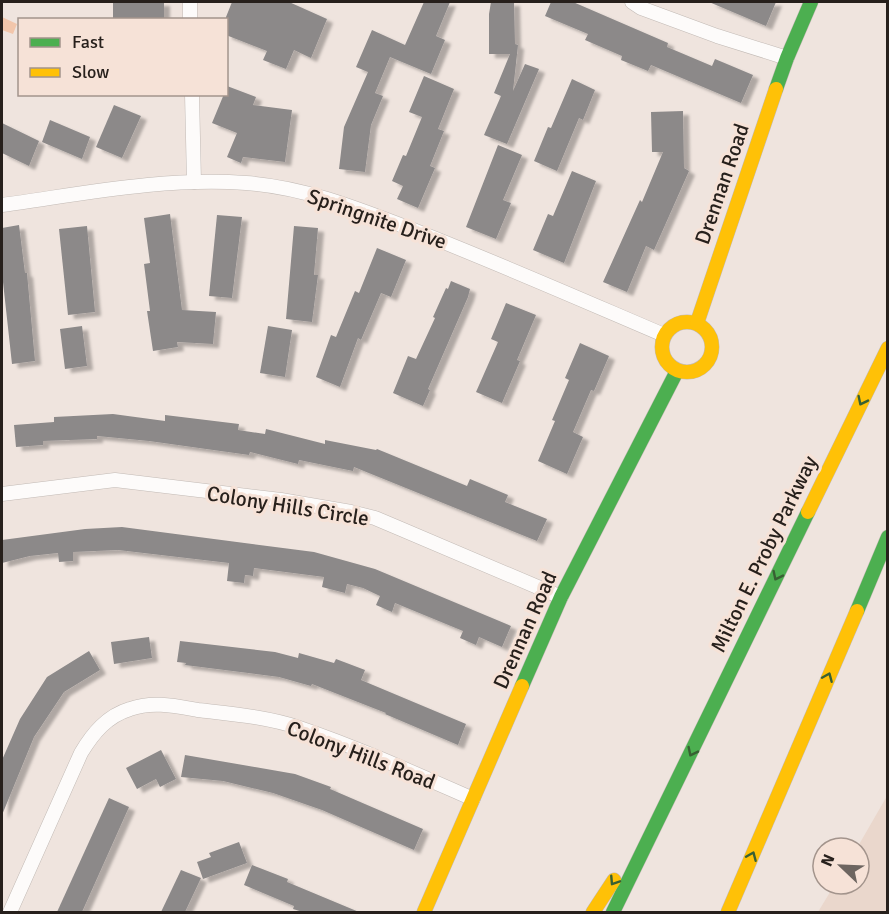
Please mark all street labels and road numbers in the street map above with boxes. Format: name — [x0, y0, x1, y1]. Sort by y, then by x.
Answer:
street label: Drennan Road — [689, 120, 755, 248]
street label: Springnite Drive — [304, 183, 450, 255]
street label: Milton E. Proby Parkway — [705, 451, 823, 657]
street label: Colony Hills Circle — [205, 480, 371, 532]
street label: Drennan Road — [487, 567, 563, 693]
street label: Colony Hills Road — [283, 715, 439, 795]

